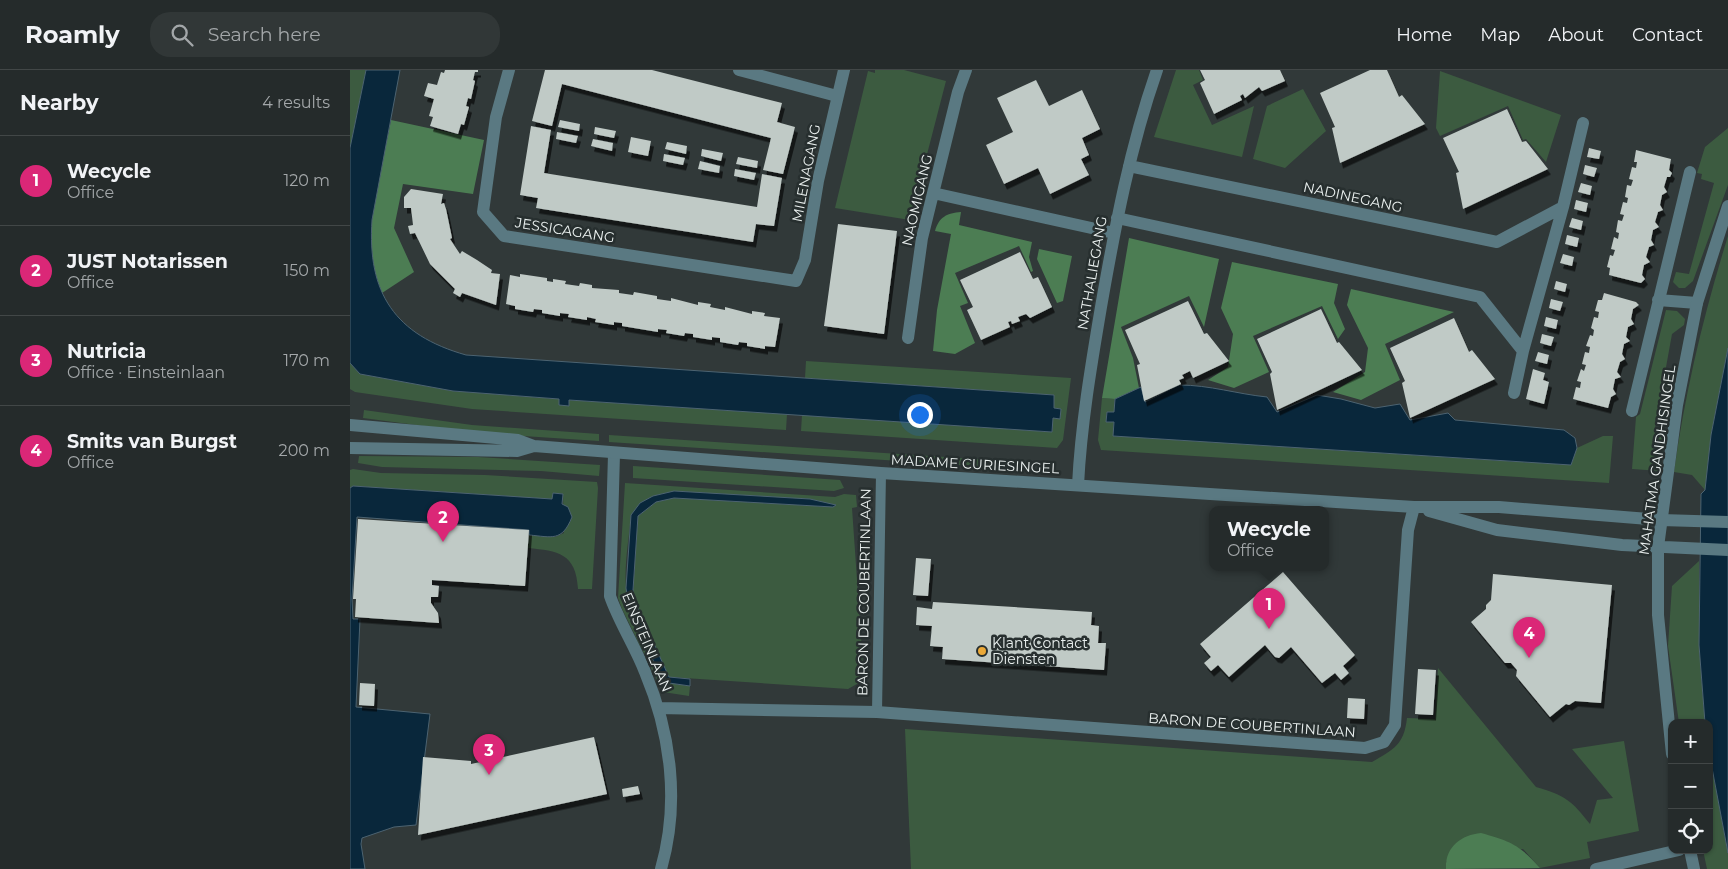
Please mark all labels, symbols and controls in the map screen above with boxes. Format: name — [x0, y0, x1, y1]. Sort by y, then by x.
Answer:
search box — [150, 12, 500, 57]
text: Roamly — [25, 20, 120, 49]
icon: search — [168, 21, 196, 49]
text: Search here — [208, 23, 321, 46]
text: Home — [1396, 24, 1452, 46]
text: Map — [1480, 24, 1520, 46]
text: About — [1548, 24, 1604, 46]
text: Contact — [1632, 24, 1703, 46]
text: Nearby — [20, 90, 99, 115]
text: 4 results — [262, 93, 330, 112]
street label: MILENAGANG — [788, 122, 824, 224]
street label: NAOMIGANG — [898, 152, 936, 248]
text: Wecycle — [67, 160, 151, 183]
text: 1 — [33, 171, 39, 190]
text: 120 m — [283, 171, 330, 190]
street label: NADINEGANG — [1302, 178, 1404, 216]
text: Office — [67, 183, 114, 202]
street label: JESSICAGANG — [513, 213, 616, 247]
street label: NATHALIEGANG — [1073, 215, 1111, 331]
text: JUST Notarissen — [67, 250, 228, 273]
text: 2 — [31, 261, 41, 280]
text: 150 m — [283, 261, 330, 280]
text: Office — [67, 273, 114, 292]
text: Nutricia — [67, 340, 146, 363]
text: 3 — [31, 351, 41, 370]
text: 170 m — [283, 351, 330, 370]
text: Office · Einsteinlaan — [67, 363, 225, 382]
street label: MAHATMA GANDHISINGEL — [1635, 363, 1679, 556]
your location — [907, 402, 933, 428]
text: Smits van Burgst — [67, 430, 237, 453]
text: 4 — [30, 441, 42, 460]
text: 200 m — [279, 441, 330, 460]
street label: MADAME CURIESINGEL — [890, 451, 1060, 477]
text: Office — [67, 453, 114, 472]
street label: BARON DE COUBERTINLAAN — [853, 488, 875, 696]
pin: 2 — [427, 501, 459, 542]
popup — [1209, 506, 1329, 571]
text: Wecycle — [1227, 518, 1311, 541]
text: Office — [1227, 541, 1274, 560]
pin: 1 — [1253, 588, 1285, 629]
street label: EINSTEINLAAN — [618, 590, 676, 694]
pin: 4 — [1513, 617, 1545, 658]
place label: Klant Contact Diensten — [992, 634, 1088, 668]
marker: Klant Contact Diensten — [976, 645, 988, 657]
street label: BARON DE COUBERTINLAAN — [1148, 709, 1356, 741]
map controls — [1668, 719, 1713, 854]
button: + — [1668, 719, 1713, 764]
pin: 3 — [473, 734, 505, 775]
button: − — [1668, 764, 1713, 809]
button: locate — [1668, 809, 1713, 854]

